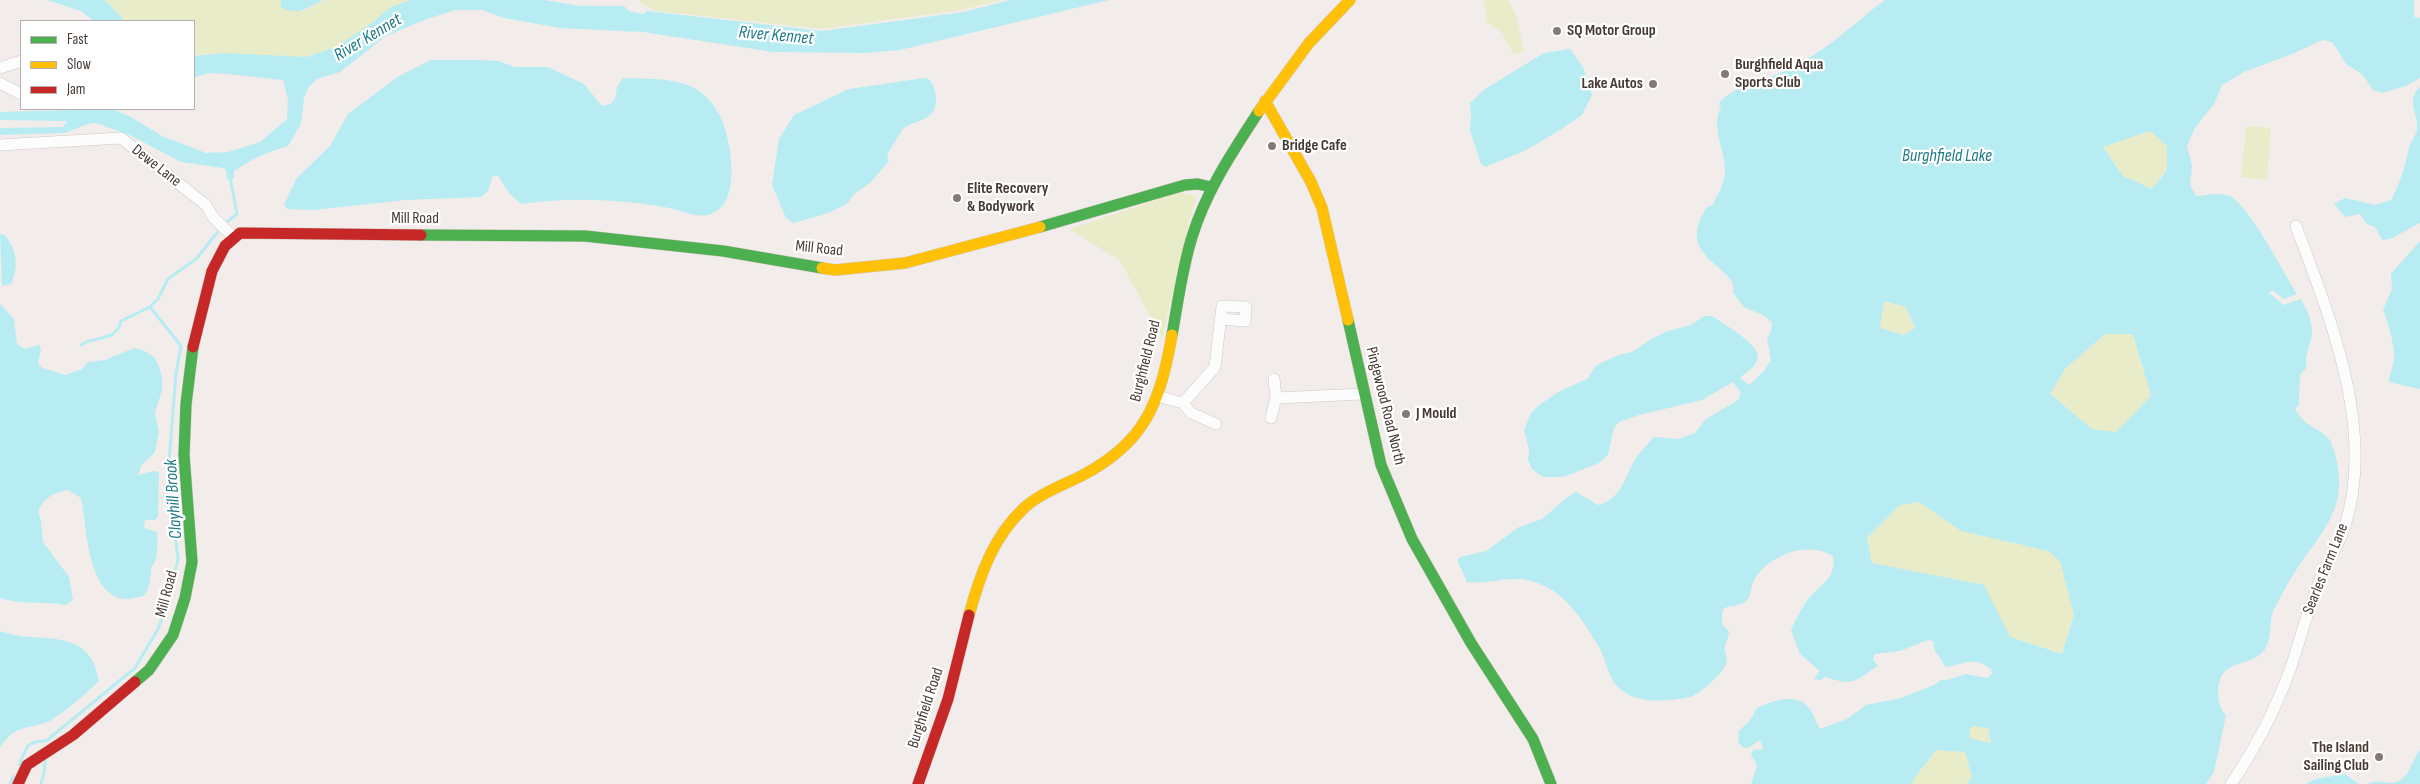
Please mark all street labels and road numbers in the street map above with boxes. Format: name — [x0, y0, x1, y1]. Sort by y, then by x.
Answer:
street label: Dewe Lane — [127, 141, 185, 191]
street label: Mill Road — [391, 209, 439, 229]
street label: Mill Road — [794, 237, 844, 261]
street label: Burghfield Road — [1127, 318, 1165, 404]
street label: Pingewood Road North — [1361, 345, 1409, 467]
street label: Searles Farm Lane — [2299, 521, 2353, 617]
street label: Mill Road — [152, 569, 182, 619]
street label: Burghfield Road — [904, 665, 948, 751]

